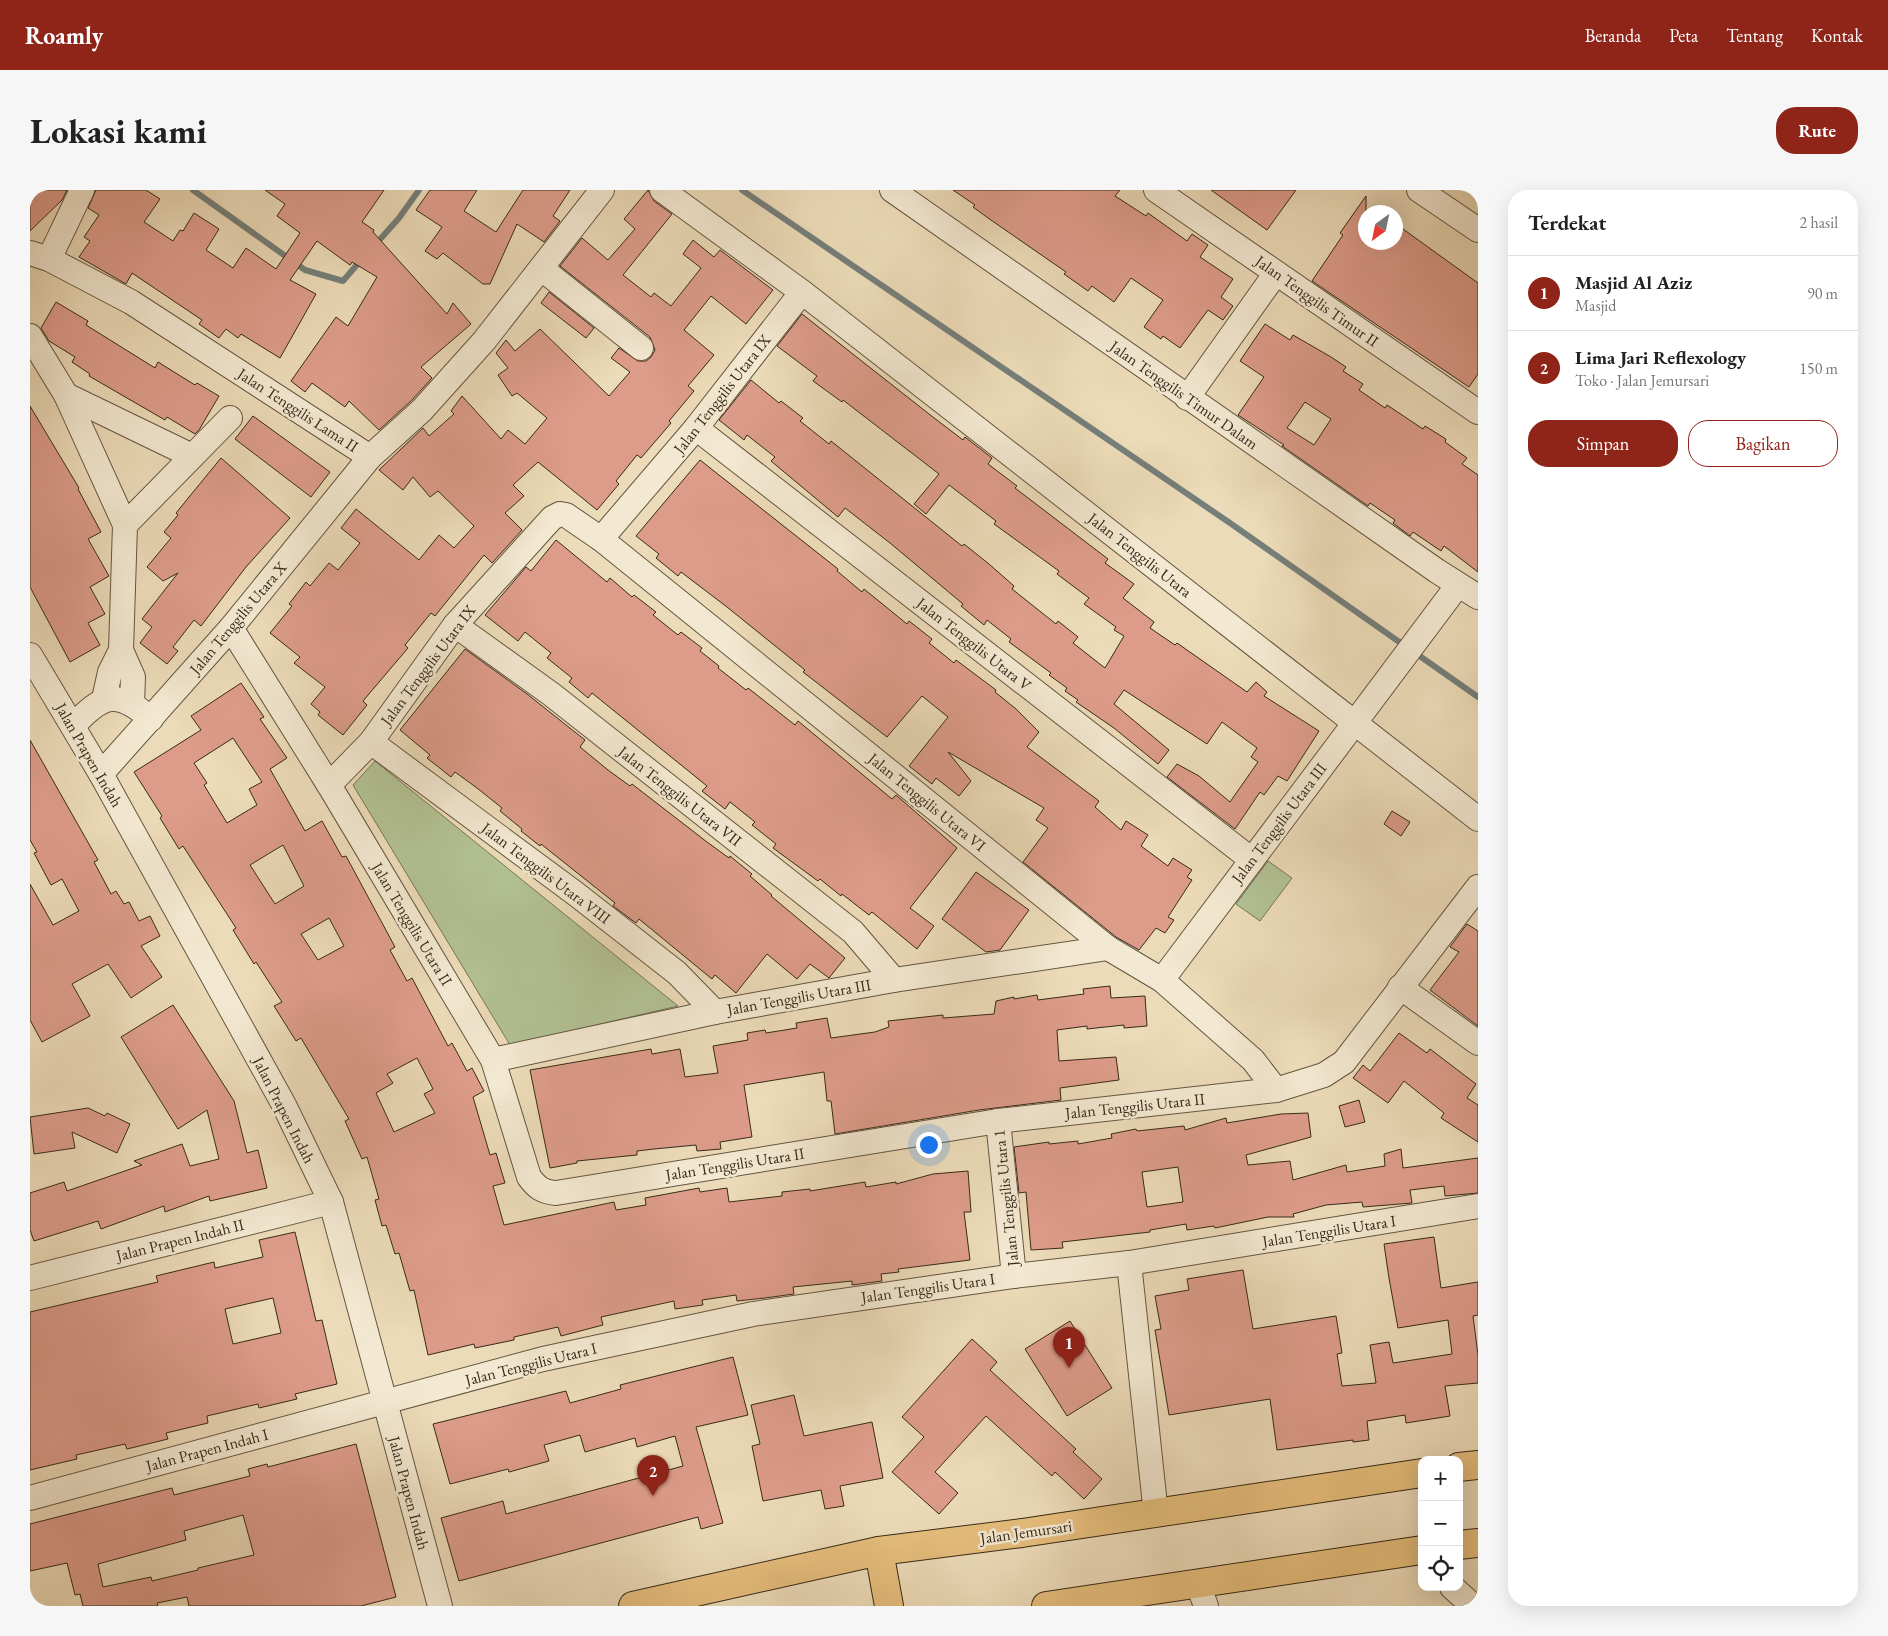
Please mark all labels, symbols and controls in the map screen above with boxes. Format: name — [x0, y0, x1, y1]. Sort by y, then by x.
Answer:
text: Roamly — [25, 20, 103, 51]
text: Beranda — [1585, 24, 1641, 47]
text: Peta — [1669, 24, 1698, 47]
text: Tentang — [1726, 24, 1783, 47]
text: Kontak — [1811, 24, 1863, 47]
button: Rute — [1776, 107, 1858, 154]
text: Lokasi kami — [30, 108, 207, 153]
north arrow — [1358, 205, 1403, 250]
text: Terdekat — [1528, 209, 1606, 236]
text: 2 hasil — [1800, 212, 1838, 233]
street label: Jalan Tenggilis Timur II — [1249, 249, 1383, 352]
text: Masjid Al Aziz — [1575, 270, 1692, 295]
text: 1 — [1540, 283, 1548, 304]
text: 90 m — [1807, 283, 1838, 304]
text: Masjid — [1575, 295, 1616, 316]
street label: Jalan Tenggilis Utara IX — [667, 329, 776, 460]
street label: Jalan Tenggilis Timur Dalam — [1104, 335, 1263, 455]
text: Lima Jari Reflexology — [1575, 345, 1746, 370]
text: 2 — [1540, 358, 1548, 379]
text: 150 m — [1799, 358, 1838, 379]
street label: Jalan Tenggilis Lama II — [232, 362, 363, 457]
text: Toko · Jalan Jemursari — [1575, 370, 1709, 391]
button: Simpan — [1528, 420, 1678, 467]
button: Bagikan — [1688, 420, 1838, 467]
street label: Jalan Tenggilis Utara — [1082, 507, 1197, 603]
street label: Jalan Tenggilis Utara X — [183, 557, 292, 680]
street label: Jalan Tenggilis Utara V — [911, 591, 1036, 696]
street label: Jalan Tenggilis Utara IX — [374, 600, 481, 731]
street label: Jalan Prapen Indah — [50, 697, 127, 811]
street label: Jalan Tenggilis Utara VII — [612, 740, 746, 851]
street label: Jalan Tenggilis Utara VI — [862, 747, 991, 856]
street label: Jalan Tenggilis Utara III — [1226, 758, 1332, 889]
street label: Jalan Tenggilis Utara VIII — [476, 816, 615, 929]
street label: Jalan Tenggilis Utara II — [366, 857, 457, 990]
street label: Jalan Tenggilis Utara III — [723, 974, 873, 1020]
street label: Jalan Prapen Indah — [247, 1051, 320, 1167]
street label: Jalan Tenggilis Utara II — [1062, 1088, 1206, 1124]
street label: Jalan Tenggilis Utara 1 — [988, 1129, 1024, 1269]
your location — [916, 1132, 942, 1158]
street label: Jalan Tenggilis Utara II — [662, 1143, 807, 1186]
street label: Jalan Tenggilis Utara I — [1259, 1210, 1398, 1252]
street label: Jalan Prapen Indah II — [112, 1214, 247, 1267]
street label: Jalan Tenggilis Utara I — [858, 1268, 997, 1308]
pin: 1 — [1053, 1327, 1085, 1368]
street label: Jalan Tenggilis Utara I — [461, 1337, 600, 1391]
street label: Jalan Prapen Indah I — [142, 1423, 271, 1477]
street label: Jalan Prapen Indah — [383, 1432, 434, 1552]
pin: 2 — [637, 1455, 669, 1496]
map controls — [1418, 1456, 1463, 1591]
button: + — [1418, 1456, 1463, 1501]
button: − — [1418, 1501, 1463, 1546]
street label: Jalan Jemursari — [977, 1515, 1073, 1549]
button: locate — [1418, 1546, 1463, 1591]

